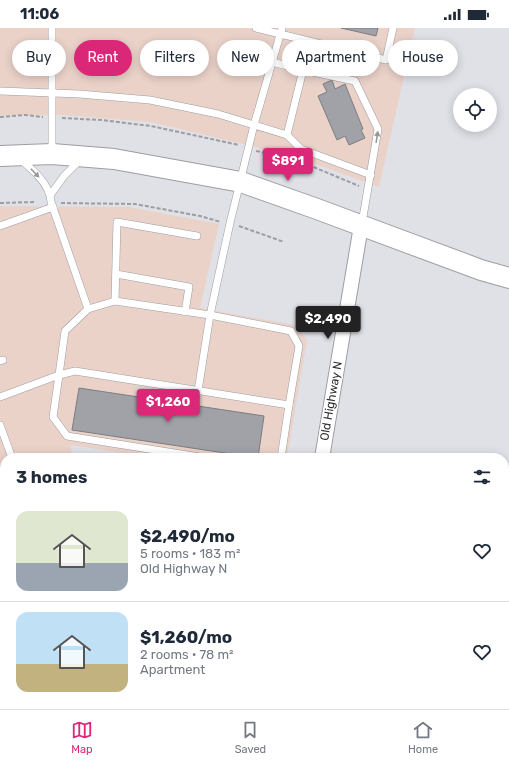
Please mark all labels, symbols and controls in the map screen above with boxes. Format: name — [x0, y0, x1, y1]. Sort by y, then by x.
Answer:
text: 11:06 — [20, 5, 59, 23]
chip: Buy — [12, 40, 66, 76]
chip: Rent — [74, 40, 132, 76]
chip: Filters — [140, 40, 209, 76]
chip: New — [217, 40, 274, 76]
chip: Apartment — [282, 40, 380, 76]
chip: House — [388, 40, 458, 76]
map controls — [453, 88, 497, 132]
button: locate — [453, 88, 497, 132]
one-way arrow — [374, 131, 380, 143]
pin: $891 — [264, 148, 312, 182]
text: $891 — [272, 153, 304, 168]
one-way arrow — [30, 168, 40, 178]
pin: $2,490 — [295, 306, 361, 340]
text: $2,490 — [305, 311, 351, 326]
street label: Old Highway N — [317, 360, 345, 442]
pin: $1,260 — [135, 389, 201, 423]
text: $1,260 — [146, 394, 190, 409]
icon: filters — [471, 466, 493, 488]
text: 3 homes — [16, 467, 87, 487]
text: $2,490/mo — [140, 526, 235, 546]
icon: home — [48, 527, 96, 575]
icon: heart — [471, 540, 493, 562]
text: 5 rooms · 183 m² — [140, 546, 240, 561]
text: Old Highway N — [140, 561, 227, 576]
text: $1,260/mo — [140, 627, 232, 647]
icon: home — [48, 628, 96, 676]
icon: heart — [471, 641, 493, 663]
text: 2 rooms · 78 m² — [140, 647, 234, 662]
text: Apartment — [140, 662, 205, 677]
tab: Map — [71, 719, 93, 756]
tab: Saved — [235, 719, 266, 756]
tab: Home — [408, 719, 438, 756]

